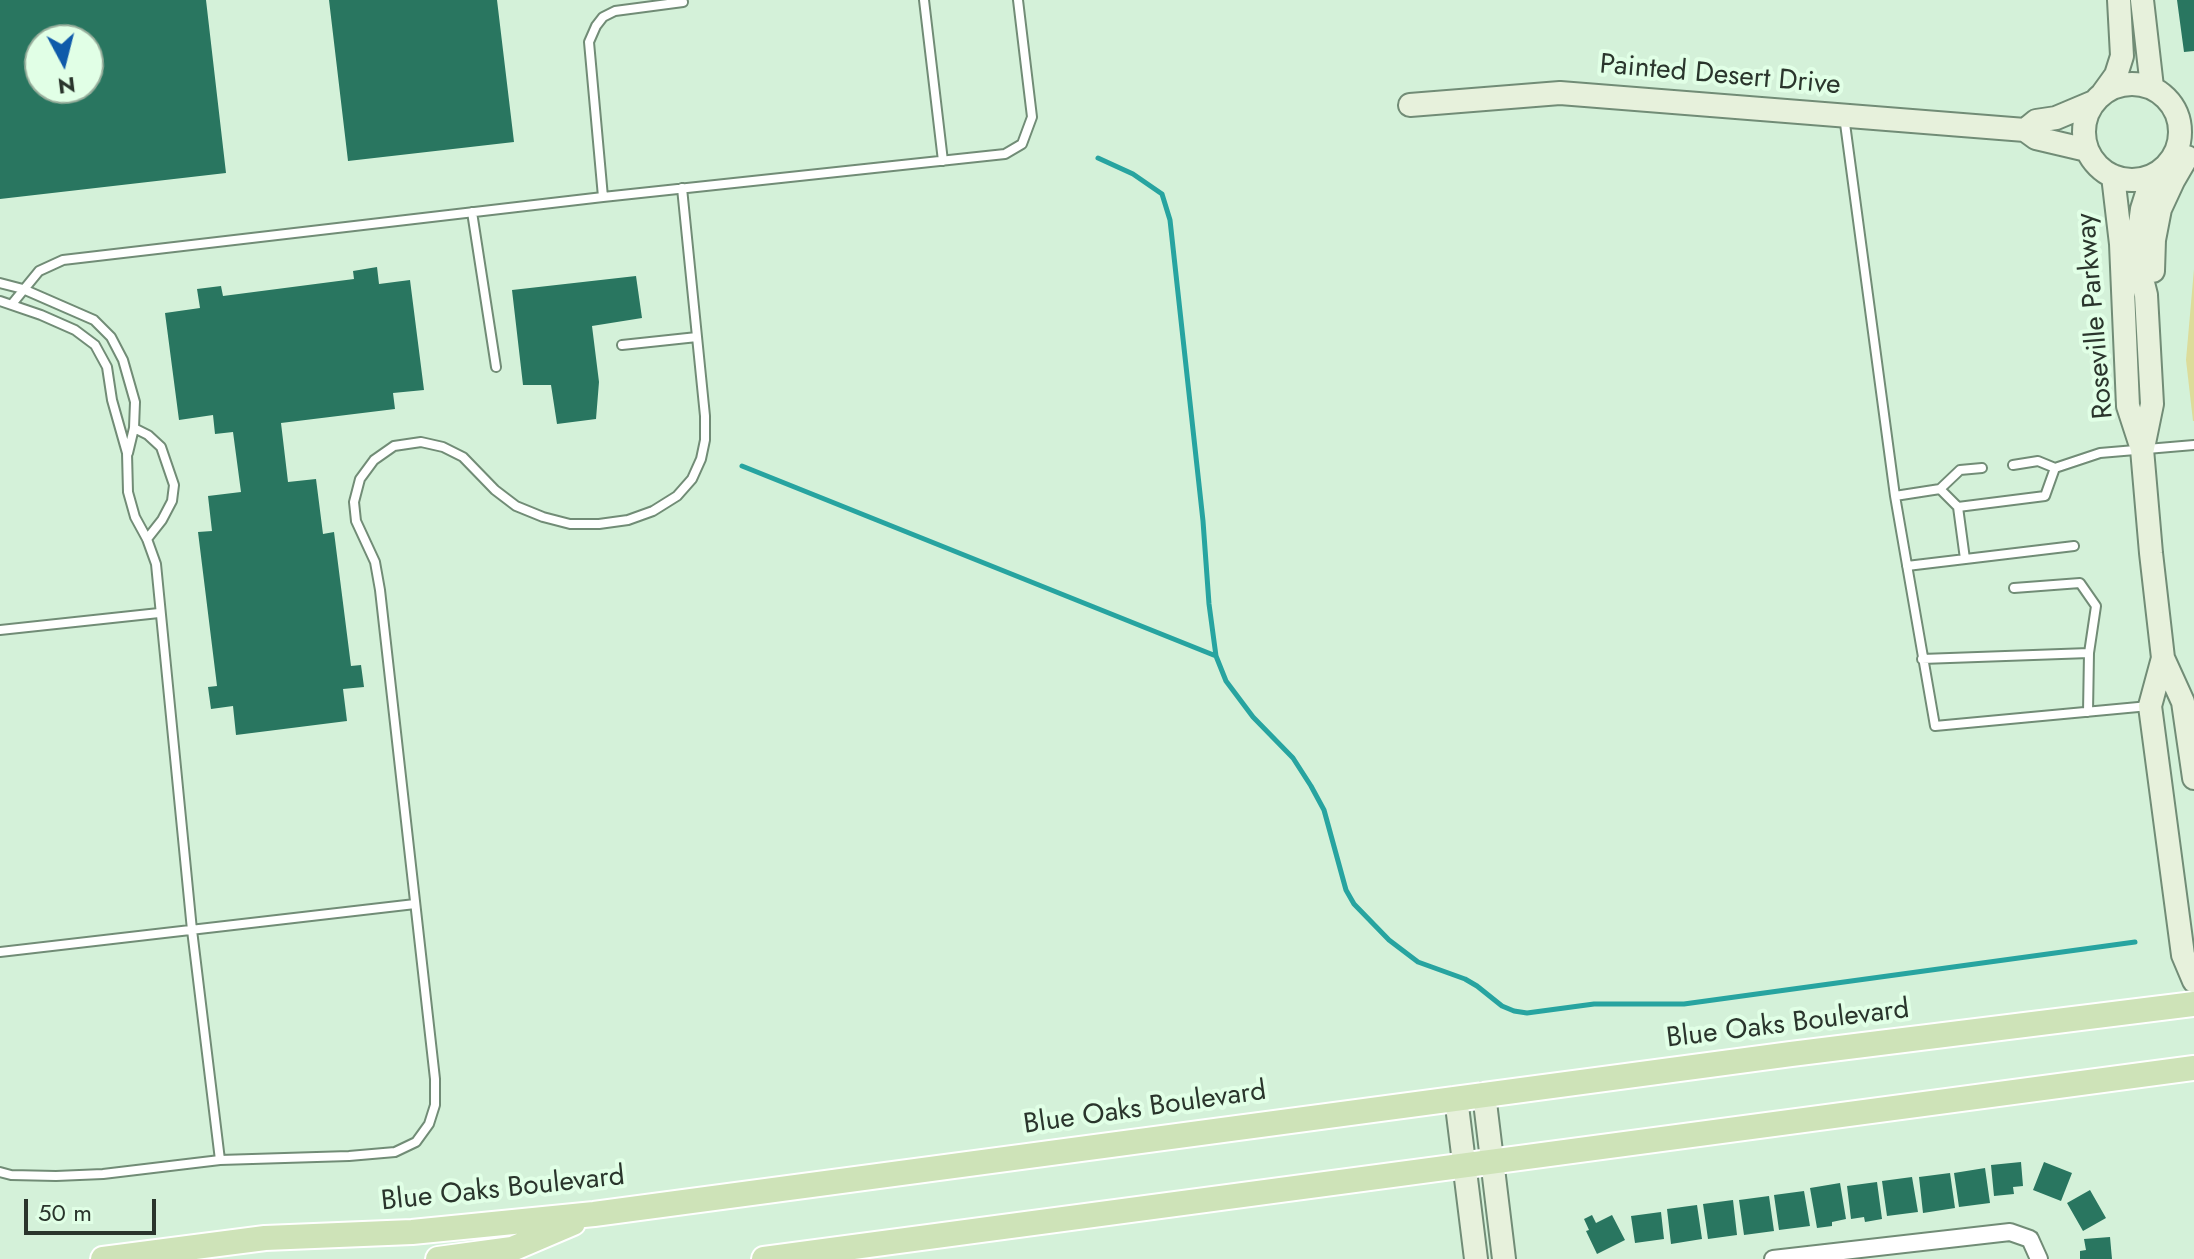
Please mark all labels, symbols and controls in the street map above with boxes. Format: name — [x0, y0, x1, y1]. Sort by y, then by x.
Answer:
north arrow — [24, 24, 104, 104]
street label: Painted Desert Drive — [1598, 49, 1842, 103]
text: N — [56, 69, 77, 103]
street label: Roseville Parkway — [2070, 212, 2122, 420]
street label: Blue Oaks Boulevard — [1665, 993, 1911, 1057]
street label: Blue Oaks Boulevard — [1022, 1075, 1268, 1143]
street label: Blue Oaks Boulevard — [380, 1161, 626, 1219]
scale bar — [28, 1183, 160, 1233]
text: 50 m — [38, 1195, 92, 1230]

